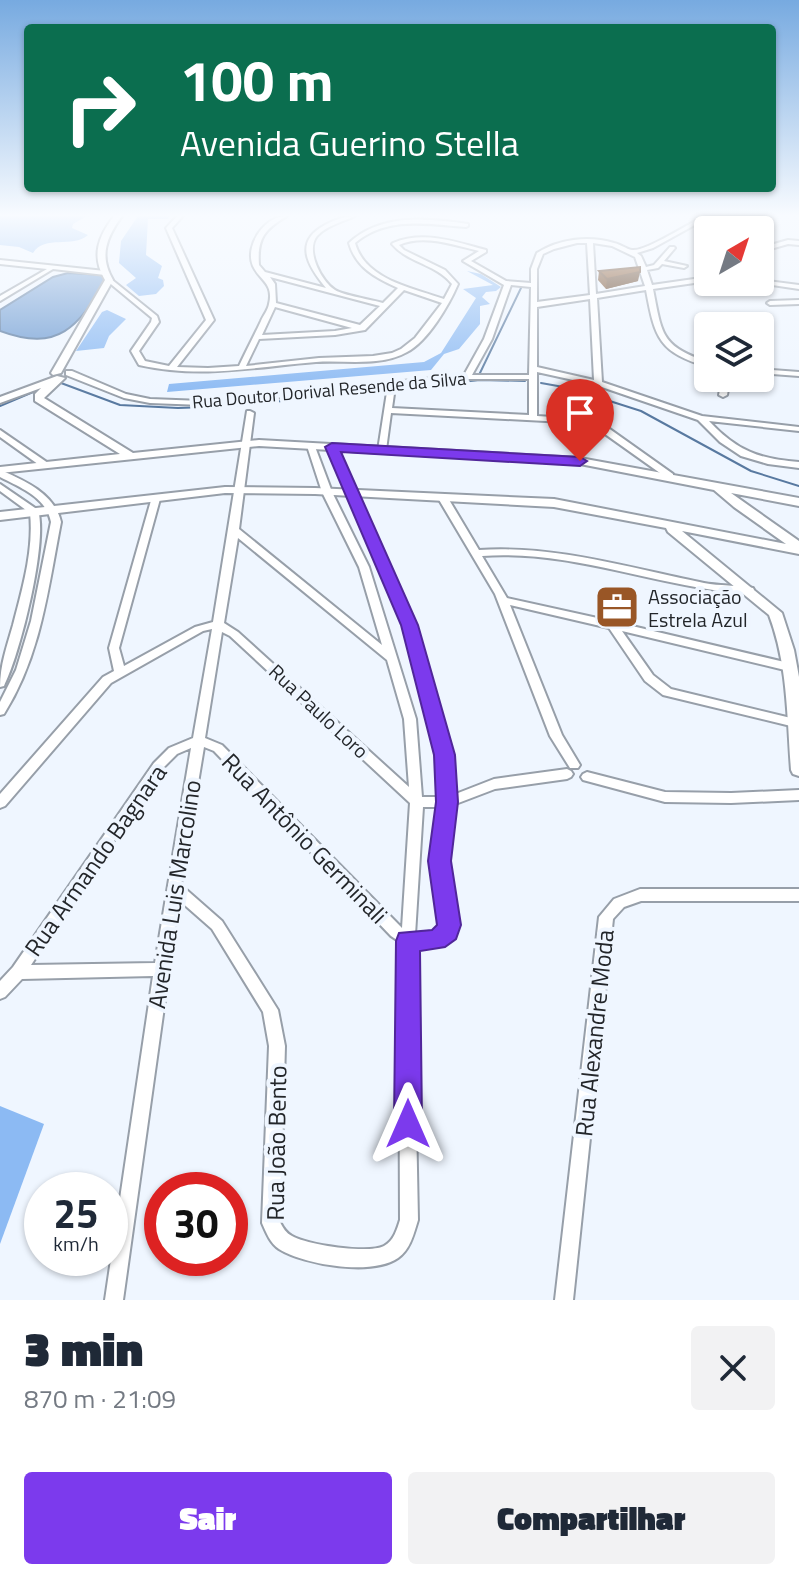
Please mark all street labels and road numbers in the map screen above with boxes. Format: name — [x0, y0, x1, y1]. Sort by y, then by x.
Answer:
street label: Rua Doutor Dorival Resende da Silva — [191, 365, 467, 415]
street label: Rua Paulo Loro — [262, 656, 376, 766]
street label: Rua Antônio Germinali — [214, 744, 396, 932]
street label: Rua Armando Bagnara — [15, 757, 175, 963]
street label: Avenida Luis Marcolino — [138, 777, 210, 1011]
street label: Rua Alexandre Moda — [565, 928, 623, 1138]
street label: Rua João Bento — [257, 1065, 295, 1221]

